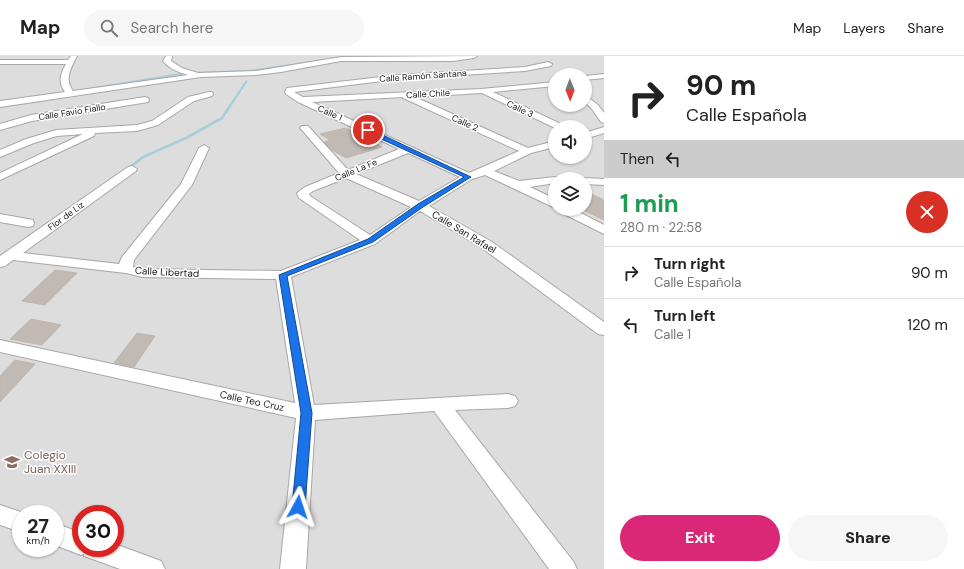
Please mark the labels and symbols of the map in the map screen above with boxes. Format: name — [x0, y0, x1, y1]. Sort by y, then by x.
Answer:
street label: Calle Ramón Santana — [379, 67, 467, 85]
north arrow — [548, 68, 592, 112]
street label: Calle Chile — [406, 87, 450, 101]
street label: Calle 3 — [505, 98, 535, 120]
street label: Calle Favio Fiallo — [37, 101, 107, 123]
street label: Calle 1 — [316, 102, 344, 124]
street label: Calle 2 — [450, 112, 480, 134]
pin — [351, 113, 385, 147]
street label: Calle La Fe — [333, 156, 379, 184]
street label: Flor de Liz — [45, 199, 87, 233]
street label: Calle San Rafael — [429, 208, 499, 256]
street label: Calle Libertad — [135, 264, 199, 280]
street label: Calle Teo Cruz — [219, 388, 286, 414]
place label: Colegio Juan XXIII — [24, 447, 76, 477]
school or university icon: Colegio Juan XXIII — [3, 453, 21, 471]
position arrow — [277, 486, 319, 528]
speed limit sign: 30 — [72, 505, 124, 557]

